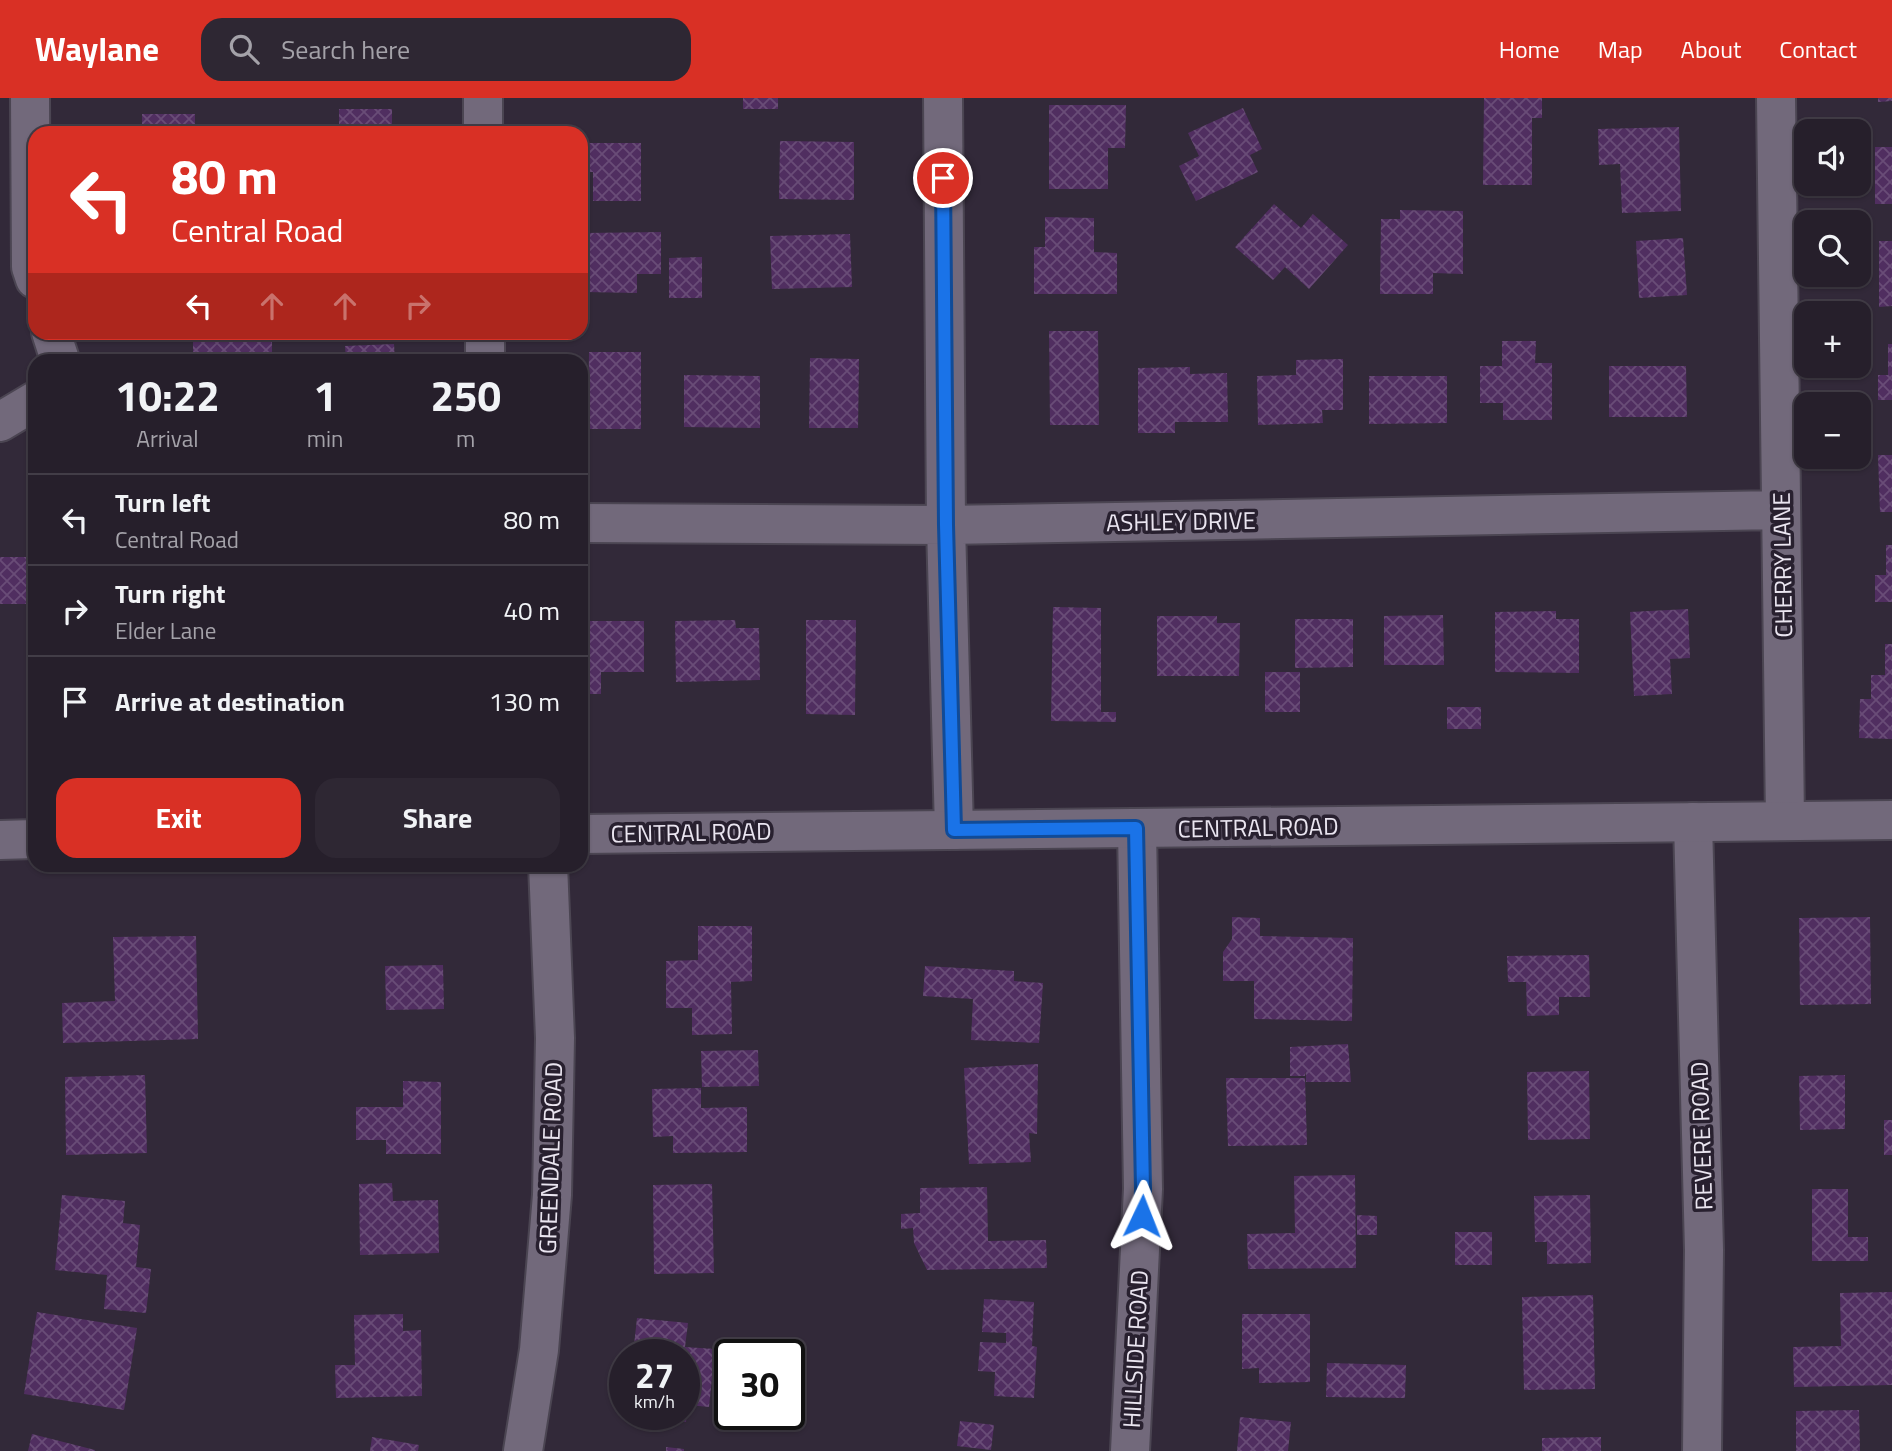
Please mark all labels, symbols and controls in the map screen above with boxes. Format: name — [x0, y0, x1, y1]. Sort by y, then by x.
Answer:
search box — [201, 18, 691, 81]
text: Waylane — [35, 24, 159, 74]
icon: search — [225, 30, 263, 68]
text: Search here — [281, 30, 410, 69]
text: Home — [1499, 31, 1560, 67]
text: Map — [1598, 31, 1643, 67]
text: About — [1681, 31, 1741, 67]
text: Contact — [1779, 31, 1857, 67]
map controls — [1794, 119, 1871, 469]
button: sound — [1794, 119, 1871, 196]
text: 80 m — [171, 138, 278, 213]
pin — [913, 148, 973, 208]
icon: left — [56, 154, 147, 245]
icon: arrive — [924, 159, 962, 197]
text: Central Road — [171, 206, 343, 254]
button: search — [1794, 210, 1871, 287]
icon: left — [180, 287, 218, 325]
icon: ahead — [253, 287, 291, 325]
icon: ahead — [326, 287, 364, 325]
icon: right — [399, 287, 437, 325]
button: + — [1794, 301, 1871, 378]
text: 10:22 — [115, 363, 220, 427]
text: 1 — [313, 363, 337, 427]
text: 250 — [430, 363, 501, 427]
button: − — [1794, 392, 1871, 469]
text: Arrival — [136, 421, 199, 456]
text: min — [307, 421, 343, 456]
text: m — [456, 421, 475, 456]
text: Turn left — [115, 483, 210, 522]
street label: CHERRY LANE — [1763, 492, 1801, 638]
text: 80 m — [503, 500, 560, 539]
icon: left — [56, 501, 94, 539]
street label: ASHLEY DRIVE — [1106, 502, 1256, 540]
text: Central Road — [115, 522, 239, 557]
text: Turn right — [115, 574, 226, 613]
text: 40 m — [503, 591, 560, 630]
icon: right — [56, 592, 94, 630]
text: Elder Lane — [115, 613, 216, 648]
text: Arrive at destination — [115, 682, 345, 721]
text: 130 m — [489, 682, 560, 721]
icon: arrive — [56, 683, 94, 721]
button: Exit — [56, 778, 301, 858]
button: Share — [315, 778, 560, 858]
street label: CENTRAL ROAD — [1177, 808, 1339, 846]
street label: CENTRAL ROAD — [610, 813, 772, 851]
street label: GREENDALE ROAD — [529, 1061, 571, 1255]
street label: REVERE ROAD — [1680, 1061, 1722, 1211]
position arrow — [1105, 1179, 1179, 1253]
street label: HILLSIDE ROAD — [1113, 1269, 1157, 1429]
speed limit sign: 30 — [714, 1339, 805, 1430]
text: 27 — [635, 1348, 674, 1402]
text: km/h — [634, 1388, 675, 1415]

